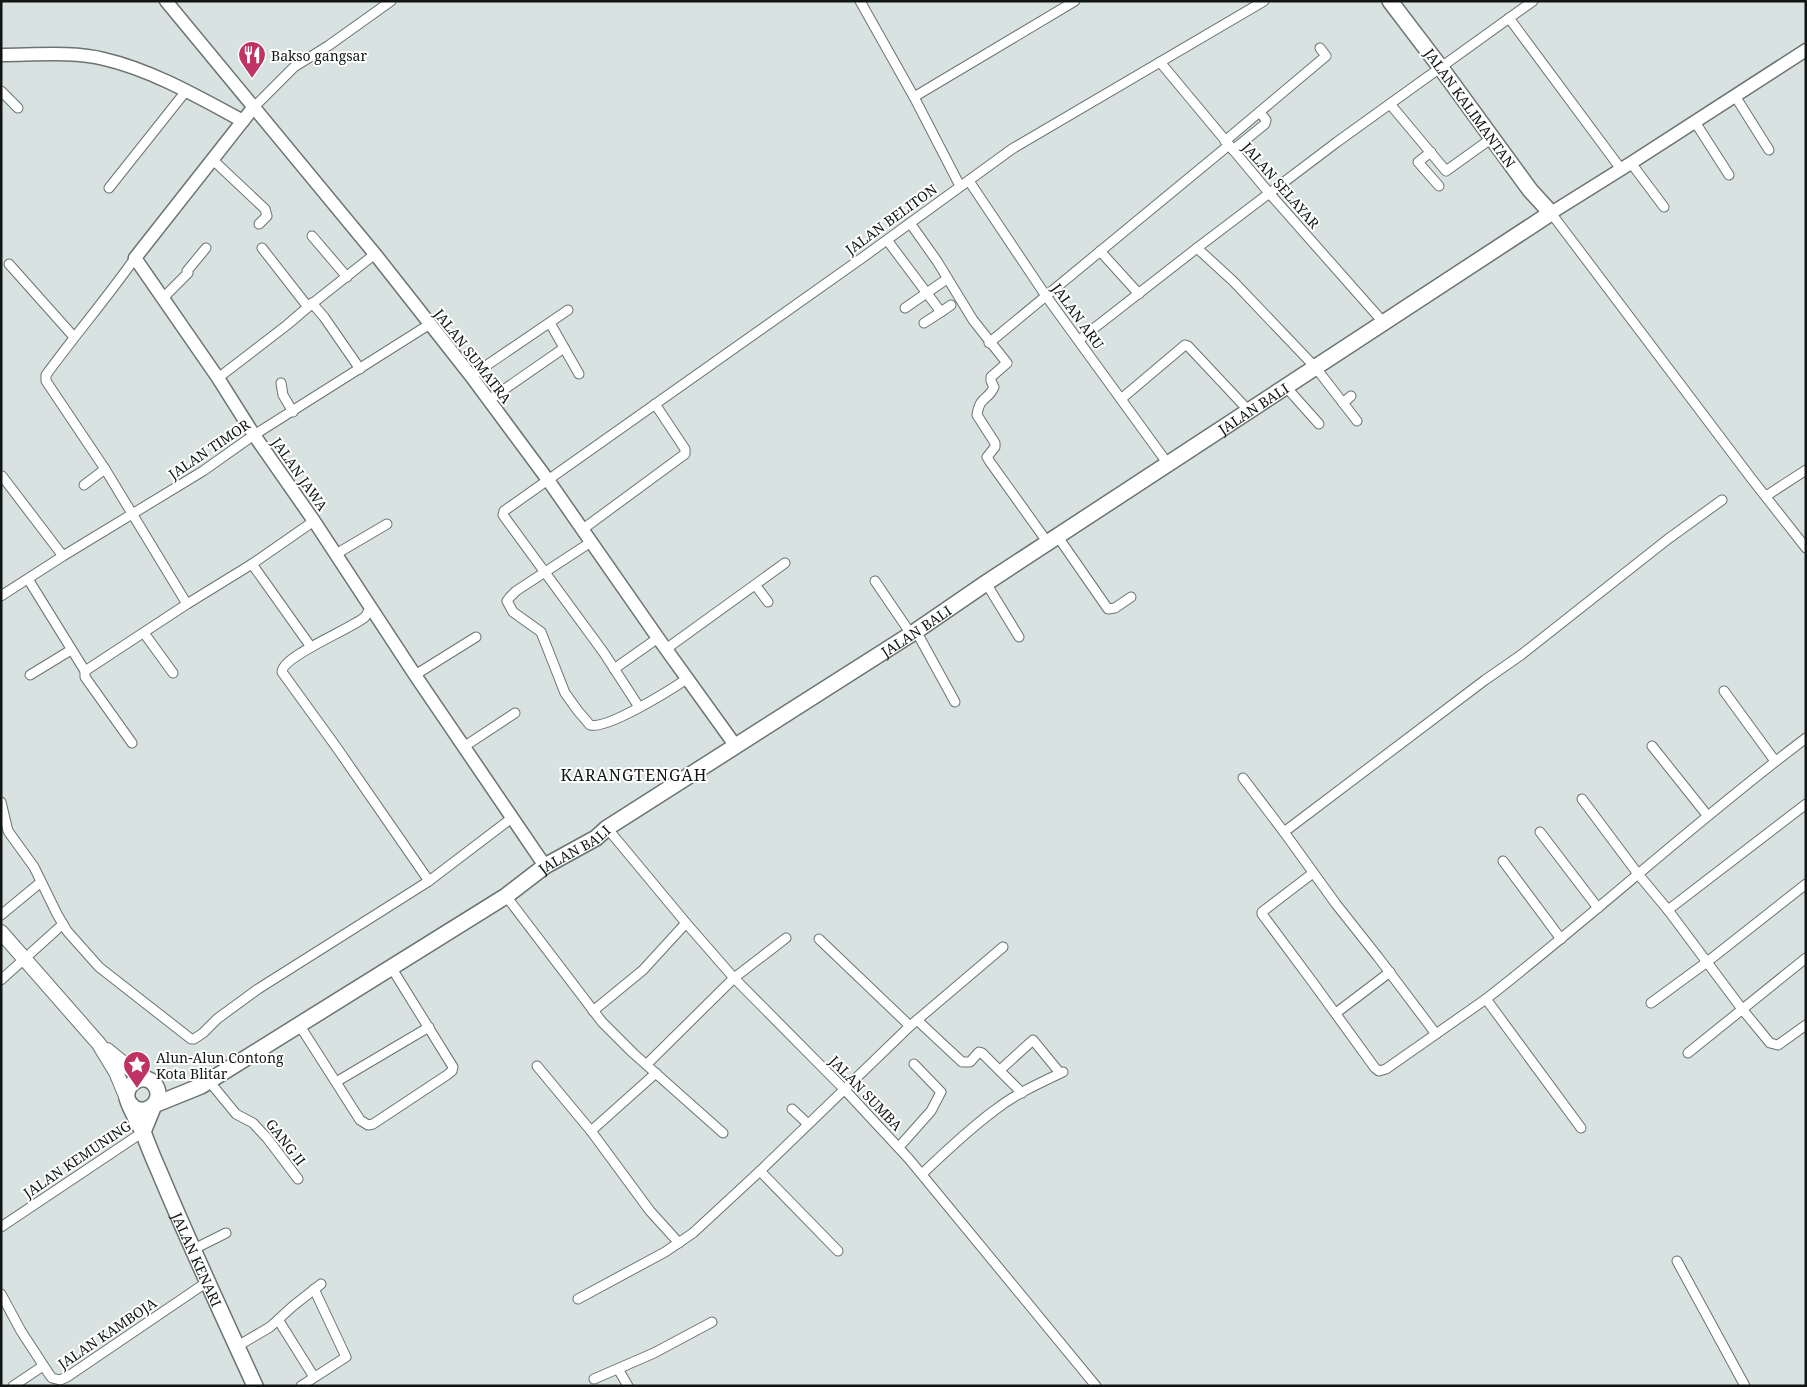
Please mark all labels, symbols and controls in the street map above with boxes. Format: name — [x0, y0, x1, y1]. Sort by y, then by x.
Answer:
restaurant icon: Bakso gangsar — [237, 40, 267, 79]
street label: JALAN KALIMANTAN — [1420, 44, 1520, 172]
place label: Bakso gangsar — [271, 46, 367, 65]
street label: JALAN SELAYAR — [1238, 137, 1324, 233]
street label: JALAN BELITON — [841, 179, 941, 259]
street label: JALAN ARU — [1047, 279, 1108, 353]
street label: JALAN SUMATRA — [429, 304, 516, 407]
street label: JALAN BALI — [1213, 378, 1292, 439]
street label: JALAN TIMOR — [164, 414, 254, 484]
street label: JALAN JAWA — [267, 433, 332, 514]
street label: JALAN BALI — [876, 600, 955, 661]
district label: KARANGTENGAH — [561, 764, 707, 786]
street label: JALAN BALI — [533, 820, 614, 878]
place label: Alun-Alun Contong Kota Blitar — [156, 1048, 284, 1083]
place icon: Alun-Alun Contong Kota Blitar — [122, 1050, 152, 1089]
street label: JALAN SUMBA — [825, 1051, 907, 1135]
street label: GANG II — [262, 1115, 310, 1169]
street label: JALAN KEMUNING — [19, 1116, 135, 1203]
street label: JALAN KENARI — [168, 1208, 227, 1309]
street label: JALAN KAMBOJA — [53, 1293, 160, 1374]

